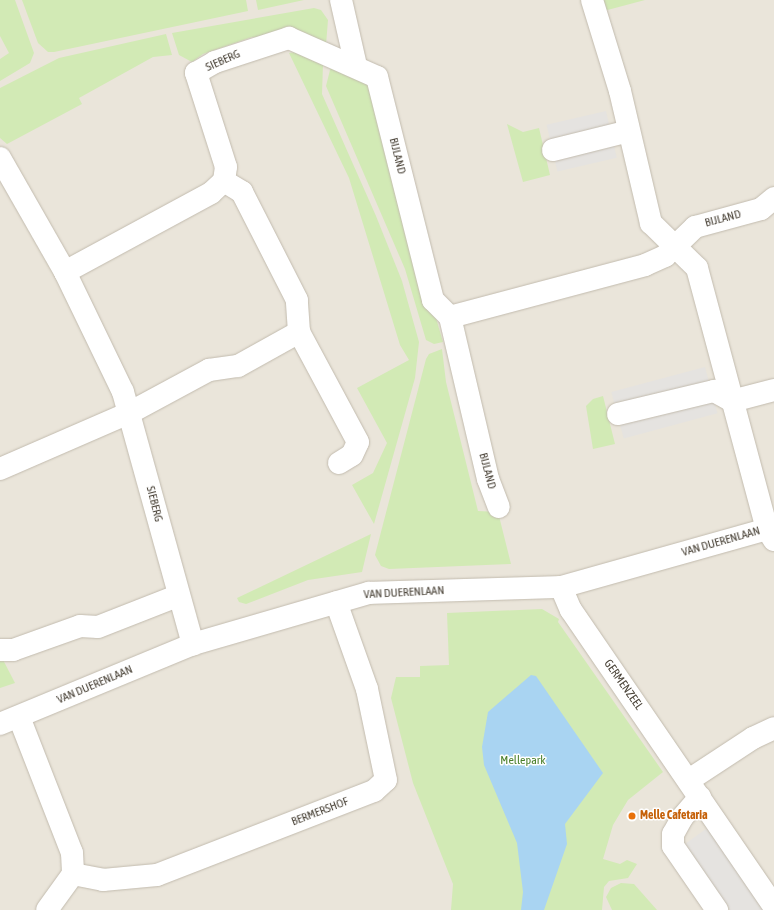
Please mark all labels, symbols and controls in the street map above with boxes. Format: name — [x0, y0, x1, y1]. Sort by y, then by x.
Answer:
street label: SIEBERG — [204, 47, 242, 75]
street label: BIJLAND — [386, 136, 408, 176]
street label: BIJLAND — [703, 207, 743, 231]
street label: BIJLAND — [475, 451, 499, 491]
street label: SIEBERG — [143, 485, 165, 523]
street label: VAN DUERENLAAN — [680, 524, 762, 560]
street label: VAN DUERENLAAN — [363, 584, 445, 602]
street label: GERMENZEEL — [600, 657, 646, 713]
street label: VAN DUERENLAAN — [55, 663, 135, 707]
park label: Mellepark — [500, 754, 546, 768]
street label: BERMERSHOF — [290, 795, 350, 829]
place label: Melle Cafetaria — [640, 809, 707, 823]
marker: Melle Cafetaria — [627, 811, 637, 821]

